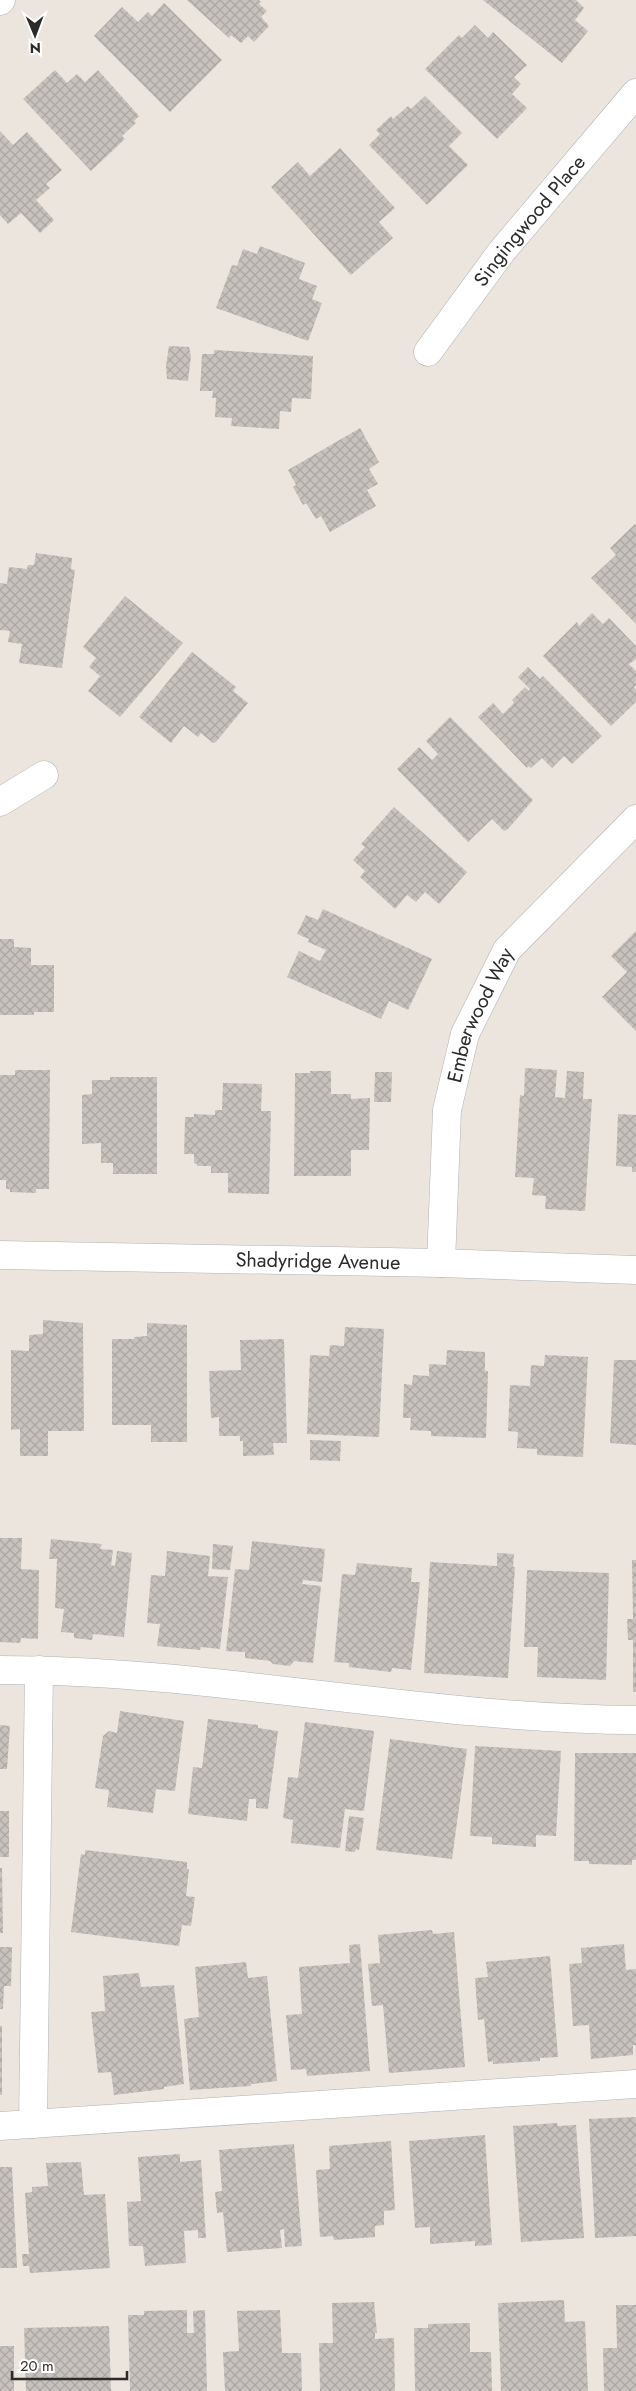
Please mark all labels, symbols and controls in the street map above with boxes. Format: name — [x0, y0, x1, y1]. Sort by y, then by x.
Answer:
north arrow — [10, 10, 60, 60]
text: N — [29, 38, 41, 58]
street label: Singingwood Place — [466, 148, 592, 292]
street label: Emberwood Way — [439, 942, 521, 1085]
street label: Shadyridge Avenue — [235, 1245, 401, 1277]
scale bar — [12, 2348, 128, 2380]
text: 20 m — [20, 2355, 54, 2377]

